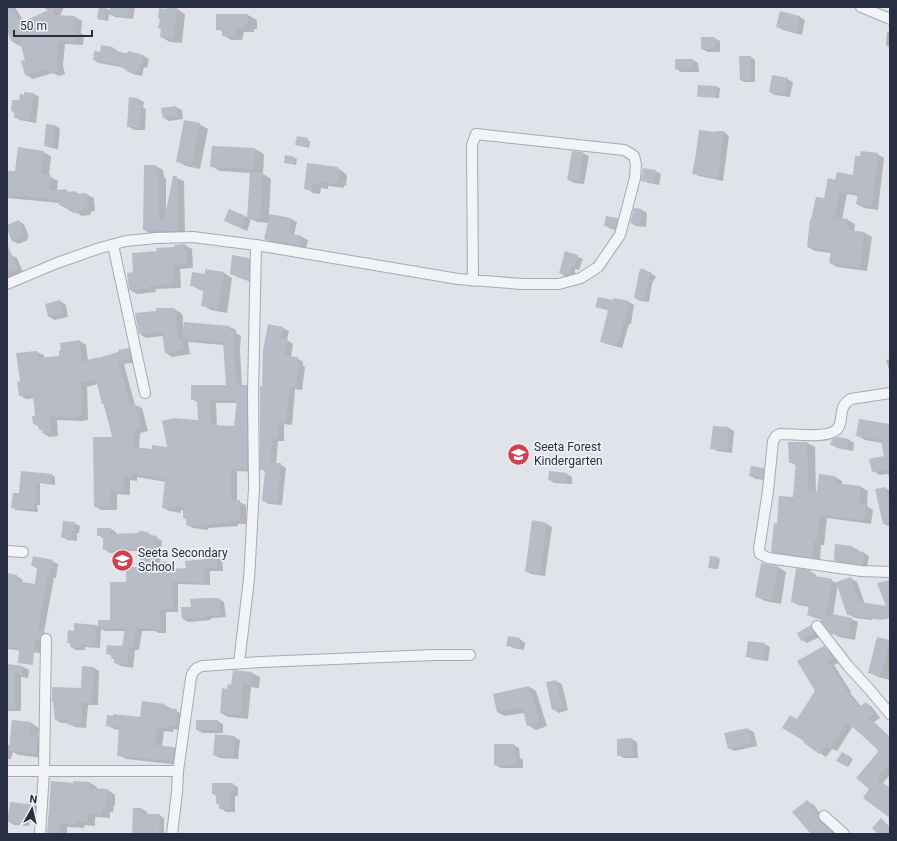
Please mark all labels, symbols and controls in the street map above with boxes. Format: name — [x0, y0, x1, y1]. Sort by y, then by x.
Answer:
scale bar — [14, 12, 92, 38]
text: 50 m — [20, 19, 47, 33]
place label: Seeta Forest Kindergarten — [534, 440, 603, 468]
school or university icon: Seeta Forest Kindergarten — [505, 441, 531, 467]
place label: Seeta Secondary School — [138, 546, 228, 574]
school or university icon: Seeta Secondary School — [109, 547, 135, 573]
north arrow — [12, 789, 52, 829]
text: N — [29, 793, 38, 807]

